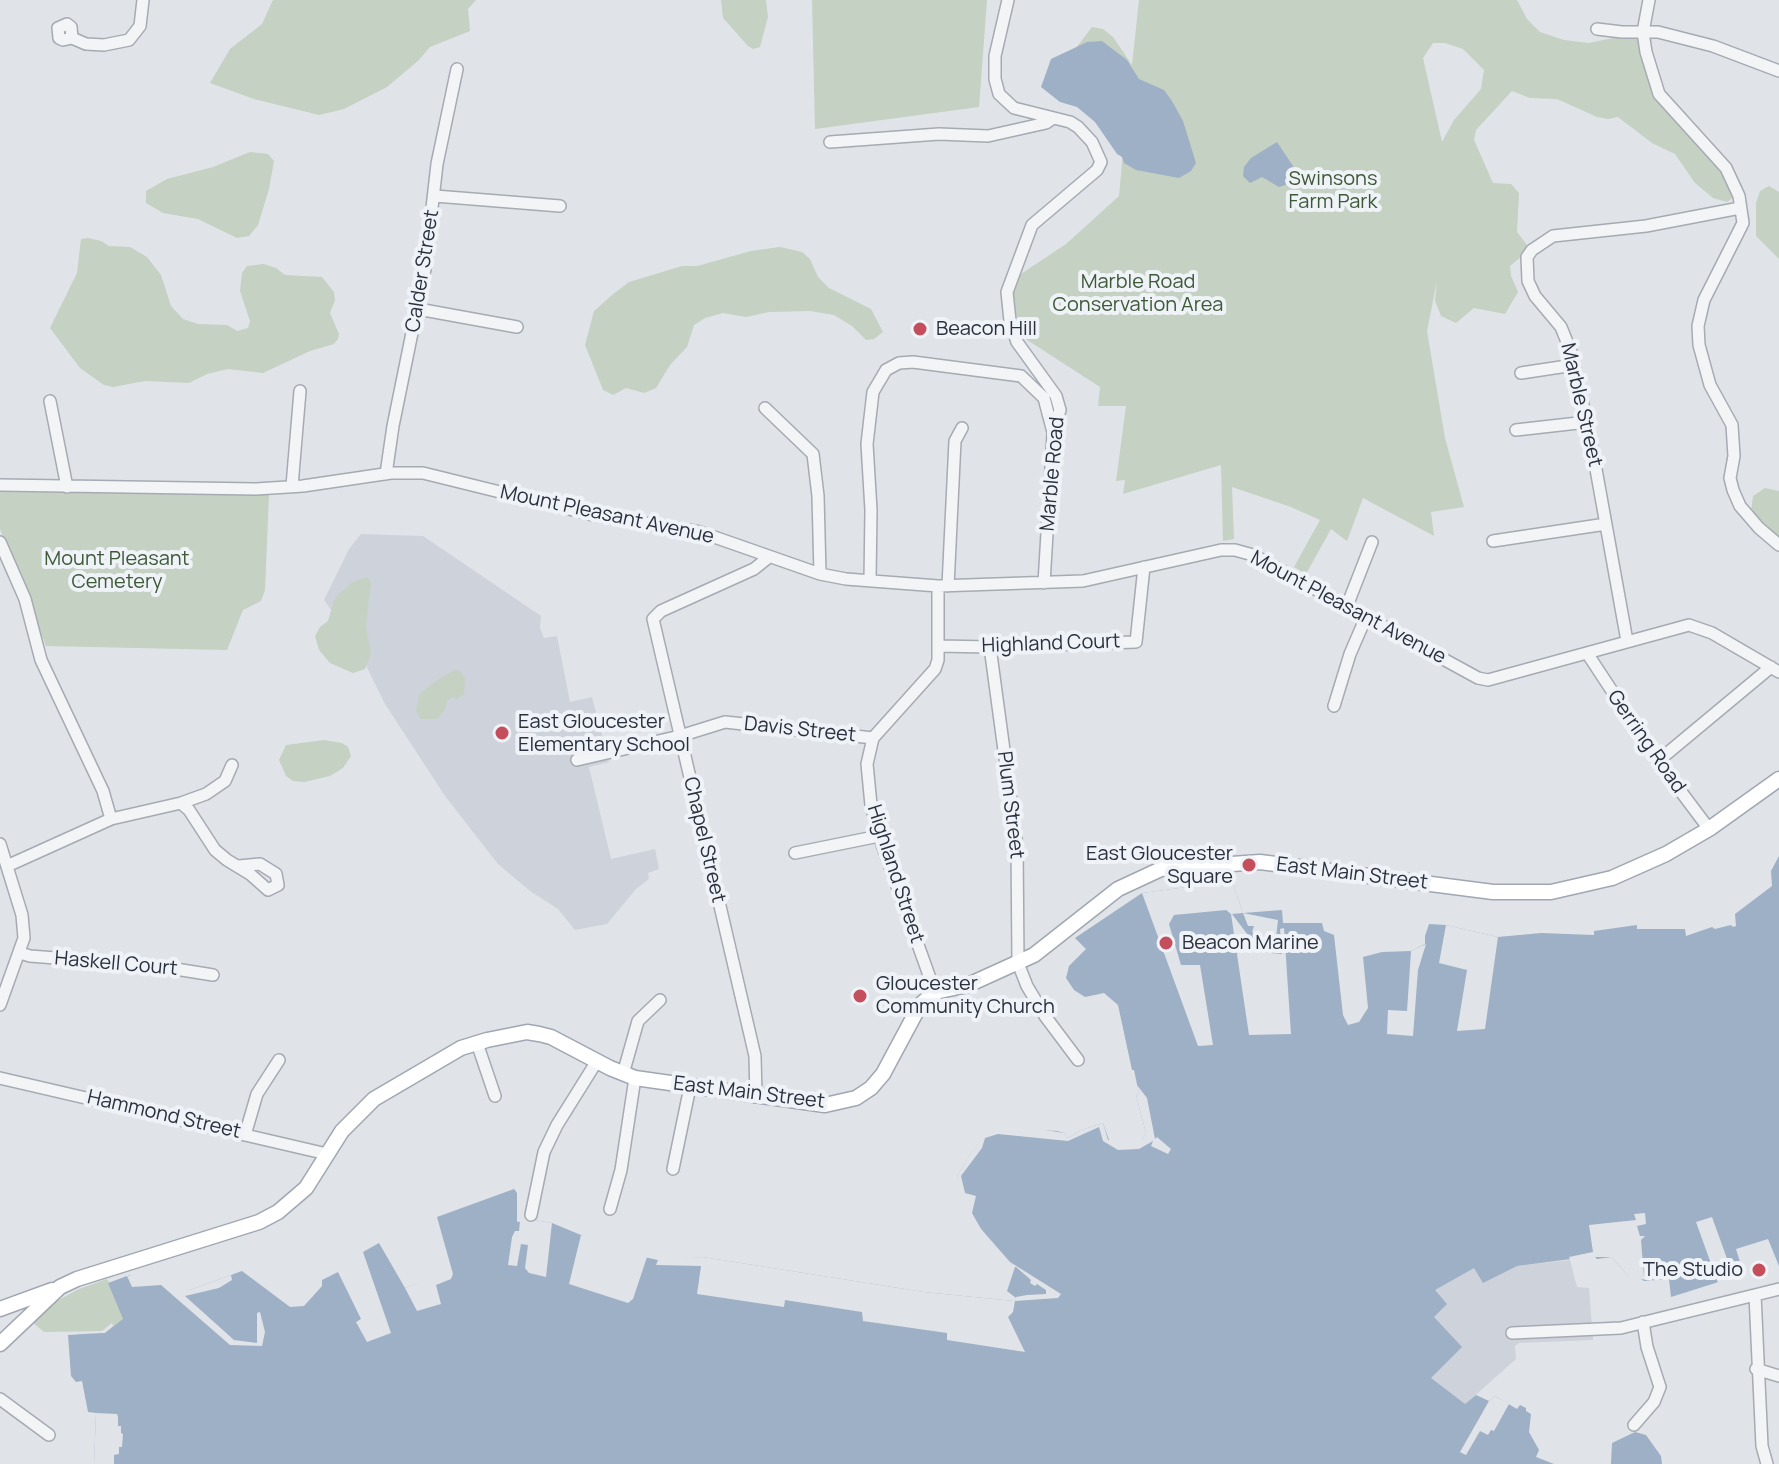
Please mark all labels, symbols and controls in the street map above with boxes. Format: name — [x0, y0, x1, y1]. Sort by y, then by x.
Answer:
park label: Swinsons Farm Park — [1289, 167, 1377, 214]
street label: Calder Street — [401, 208, 445, 334]
park label: Marble Road Conservation Area — [1053, 270, 1223, 317]
place label: Beacon Hill — [936, 317, 1037, 341]
marker: Beacon Hill — [911, 320, 929, 338]
street label: Marble Street — [1555, 341, 1607, 469]
street label: Marble Road — [1036, 416, 1070, 532]
street label: Mount Pleasant Avenue — [498, 481, 716, 549]
street label: Mount Pleasant Avenue — [1246, 546, 1450, 670]
park label: Mount Pleasant Cemetery — [44, 547, 190, 594]
street label: Highland Court — [981, 630, 1121, 658]
street label: Gerring Road — [1602, 686, 1690, 798]
place label: East Gloucester Elementary School — [518, 710, 690, 757]
street label: Davis Street — [743, 712, 857, 748]
marker: East Gloucester Elementary School — [493, 724, 511, 742]
street label: Plum Street — [991, 750, 1029, 860]
street label: Chapel Street — [678, 775, 730, 905]
street label: Highland Street — [861, 802, 929, 946]
place label: East Gloucester Square — [1086, 842, 1233, 889]
street label: East Main Street — [1275, 853, 1429, 895]
marker: East Gloucester Square — [1240, 856, 1258, 874]
place label: Beacon Marine — [1182, 931, 1319, 955]
marker: Beacon Marine — [1157, 934, 1175, 952]
street label: Haskell Court — [54, 947, 178, 981]
place label: Gloucester Community Church — [876, 972, 1055, 1019]
marker: Gloucester Community Church — [851, 987, 869, 1005]
street label: East Main Street — [672, 1072, 826, 1114]
street label: Hammond Street — [85, 1086, 243, 1144]
place label: The Studio — [1643, 1258, 1743, 1282]
marker: The Studio — [1750, 1261, 1768, 1279]

